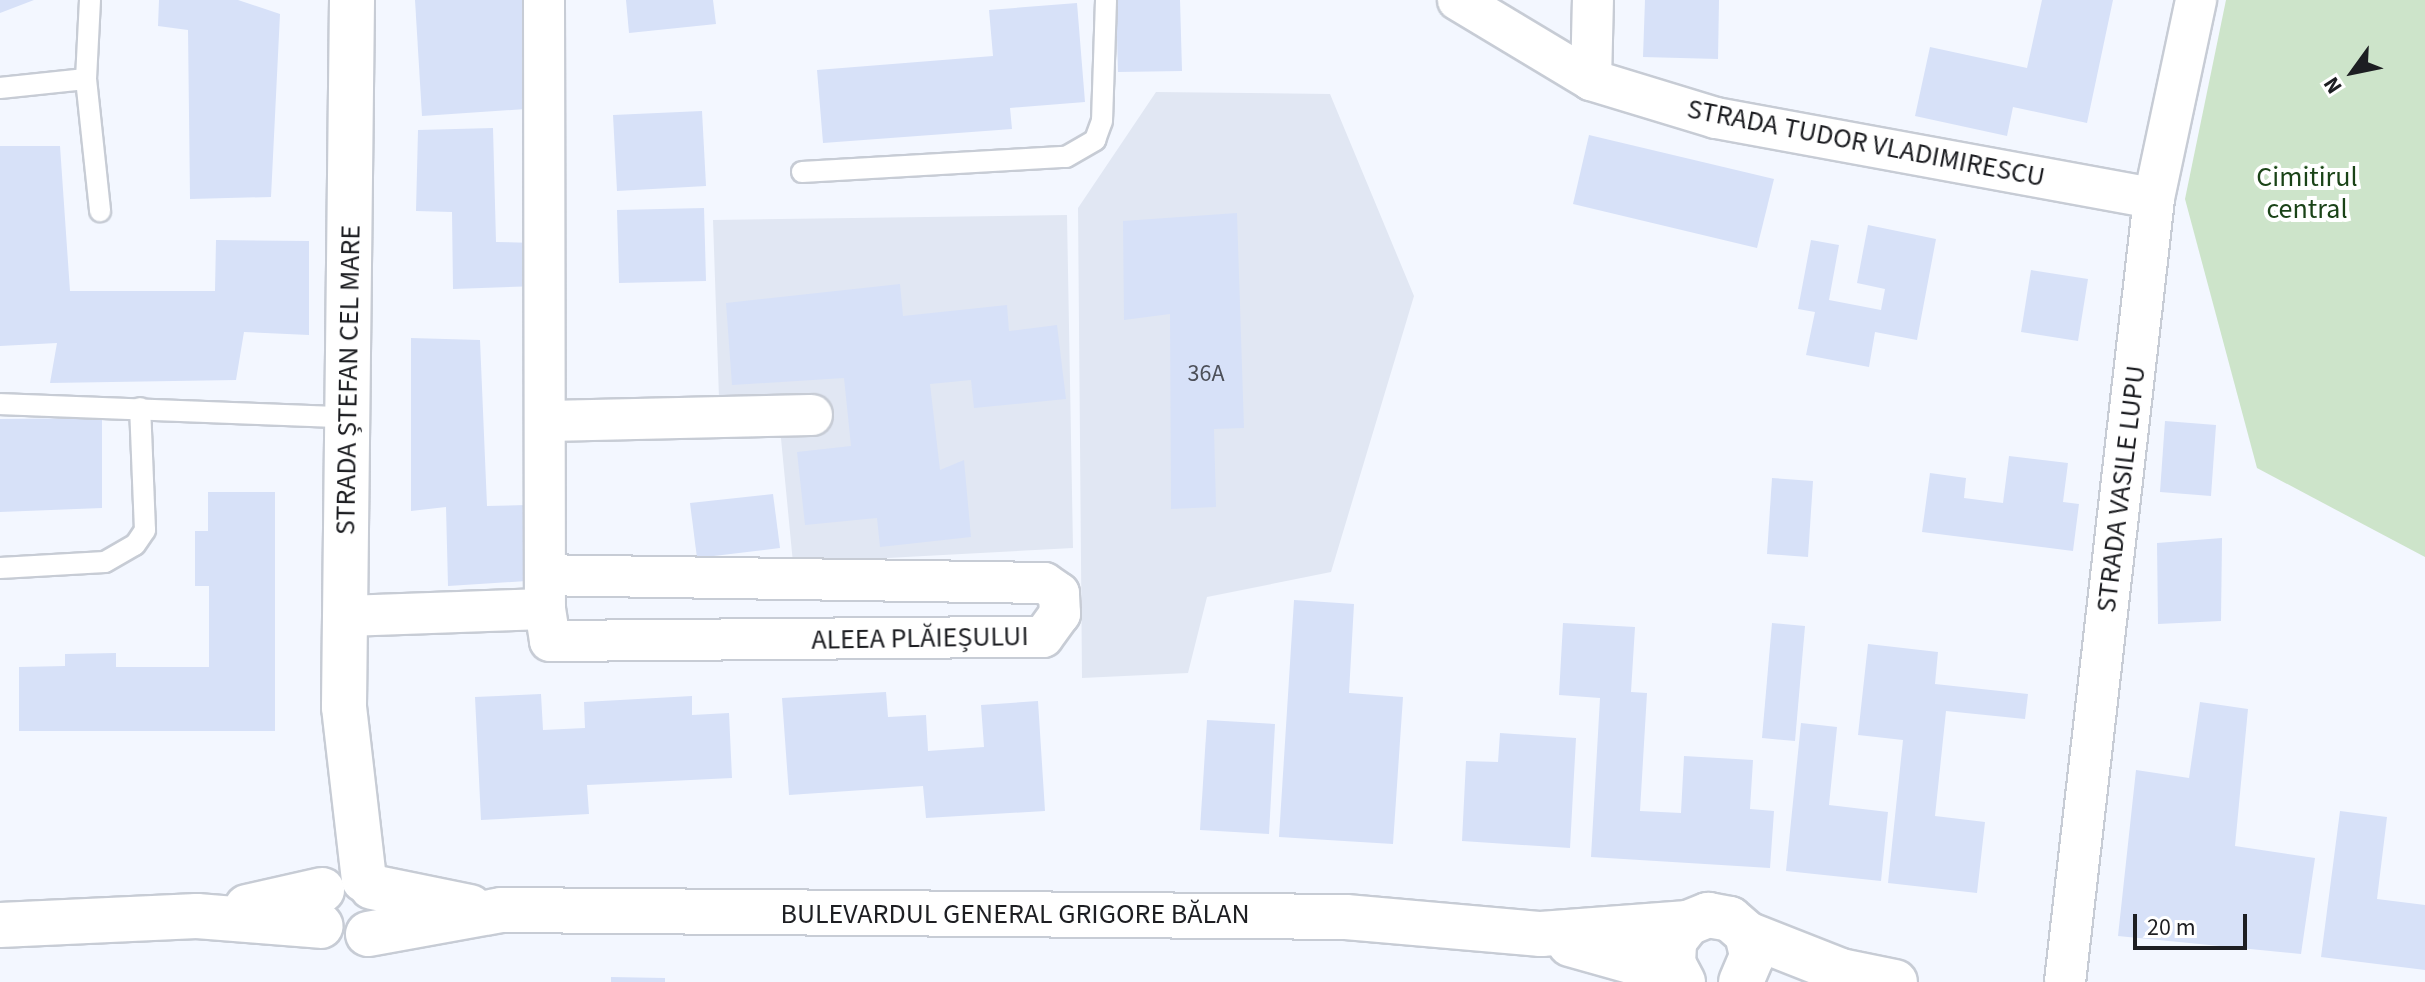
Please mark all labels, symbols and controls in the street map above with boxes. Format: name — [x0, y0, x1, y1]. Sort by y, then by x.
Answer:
north arrow — [2313, 32, 2393, 112]
text: N — [2315, 70, 2350, 100]
street label: STRADA TUDOR VLADIMIRESCU — [1684, 92, 2048, 194]
park label: Cimitirul central — [2256, 160, 2358, 226]
street label: STRADA ȘTEFAN CEL MARE — [328, 225, 368, 535]
house number: 36A — [1188, 360, 1224, 388]
street label: STRADA VASILE LUPU — [2089, 364, 2153, 614]
street label: ALEEA PLĂIEȘULUI — [811, 619, 1029, 657]
street label: BULEVARDUL GENERAL GRIGORE BĂLAN — [780, 897, 1250, 931]
scale bar — [2137, 898, 2251, 948]
text: 20 m — [2147, 910, 2196, 945]

